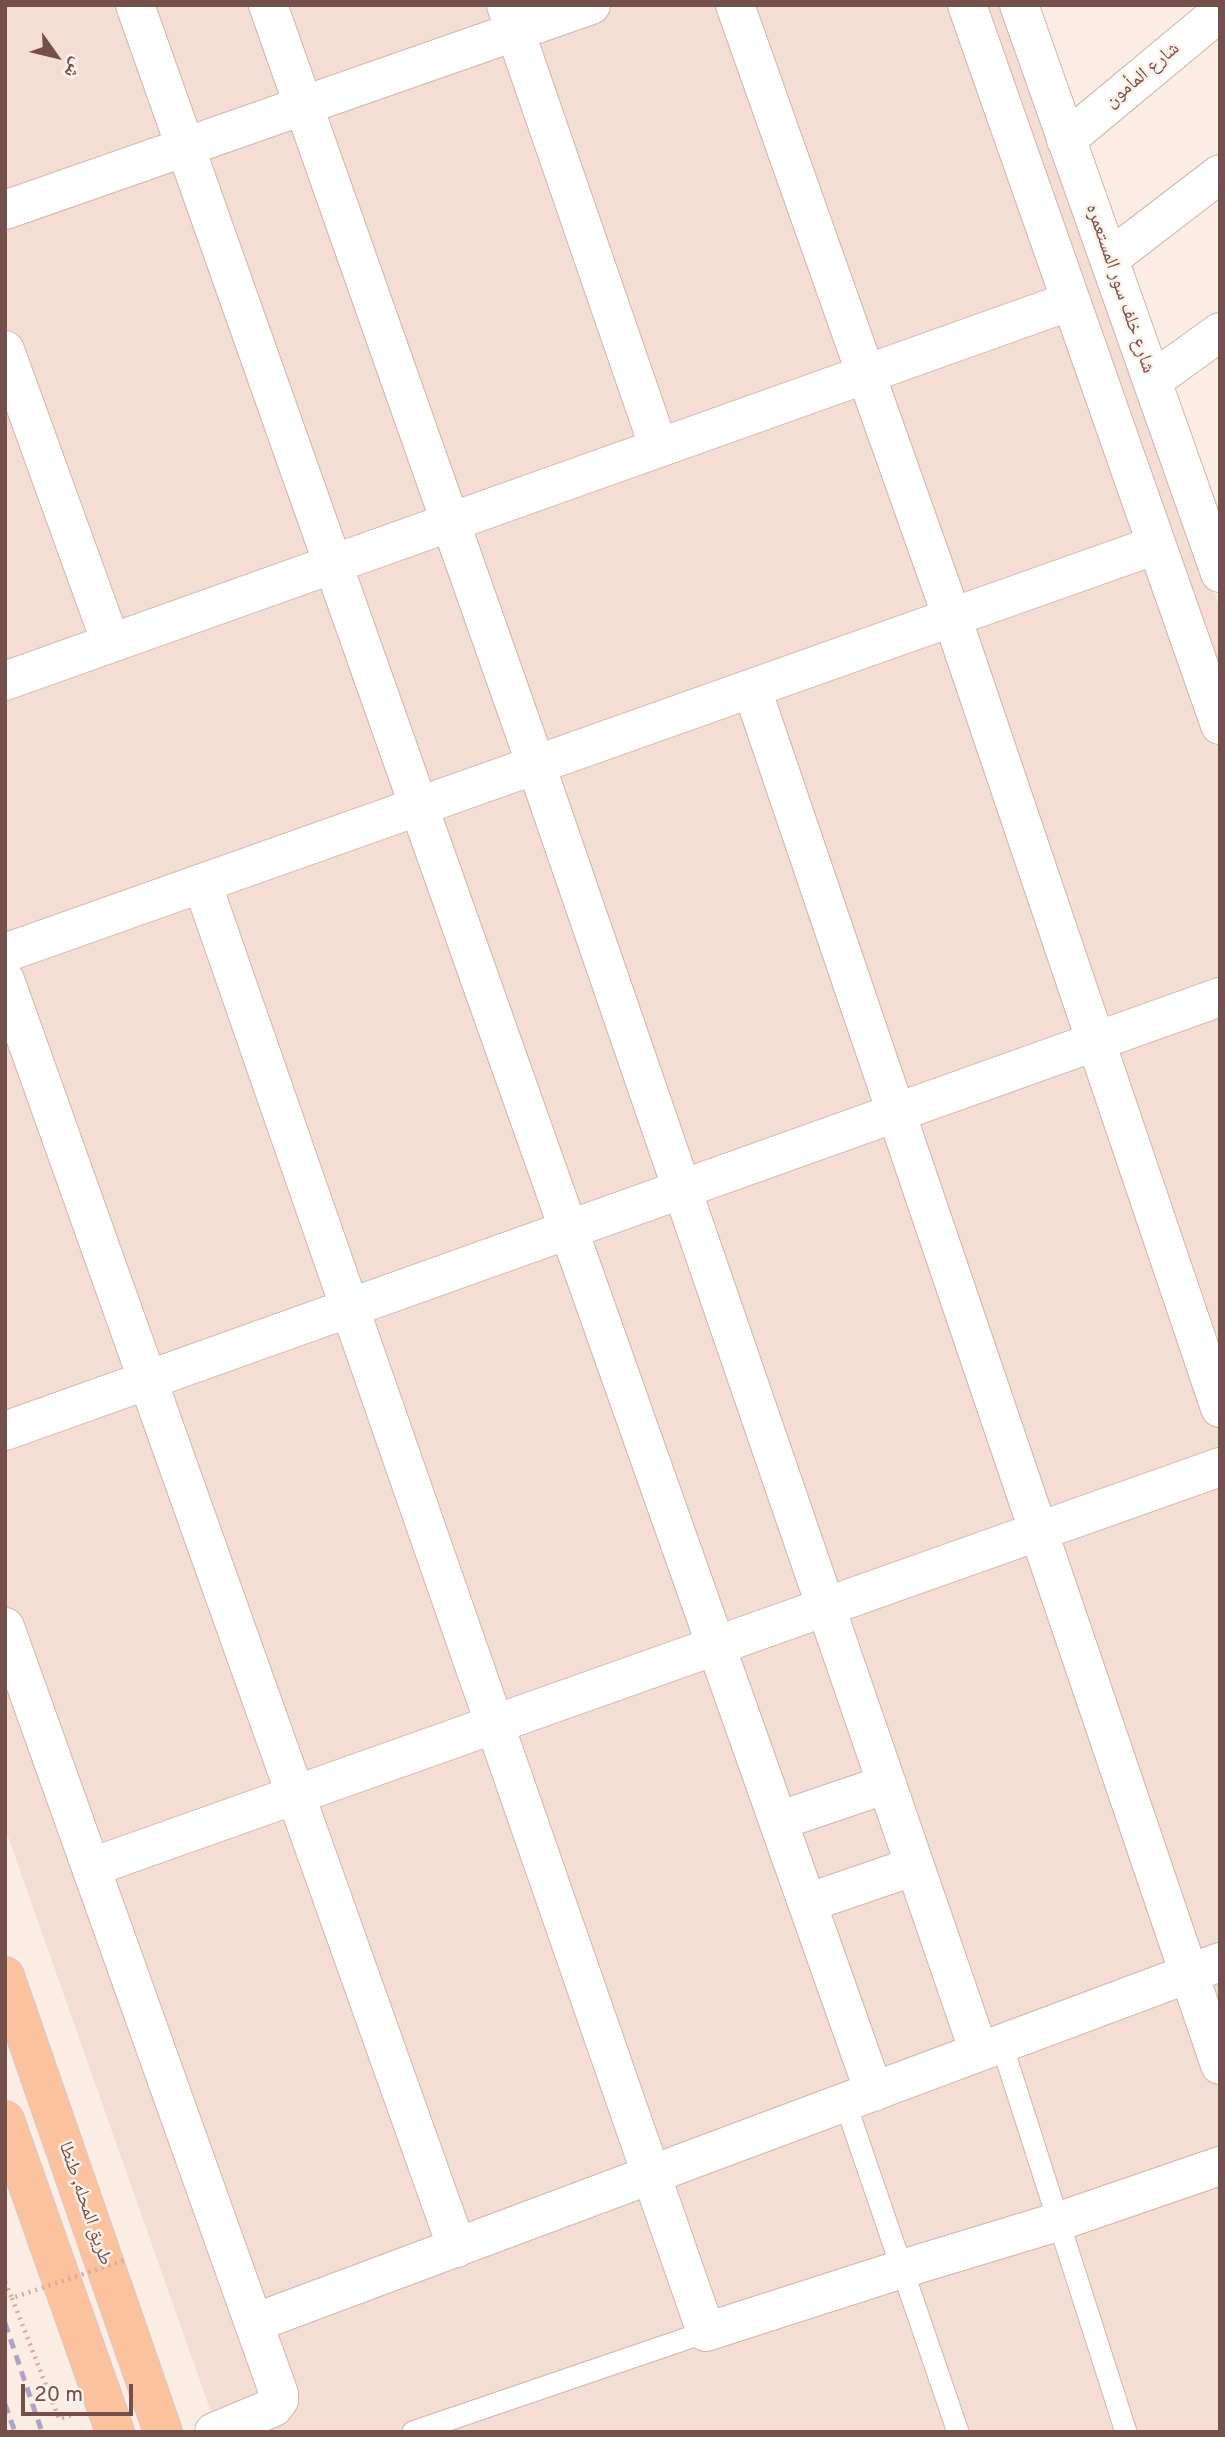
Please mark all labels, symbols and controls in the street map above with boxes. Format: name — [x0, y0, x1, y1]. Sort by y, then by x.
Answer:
north arrow — [21, 21, 91, 91]
street label: شارع المأمون — [1101, 38, 1185, 114]
text: ش — [58, 53, 89, 83]
street label: شارع خلف سور المستعمره — [1079, 201, 1159, 377]
street label: طريق المحله, طنطا — [52, 2139, 116, 2269]
scale bar — [24, 2370, 136, 2414]
text: 20 m — [34, 2382, 83, 2409]

